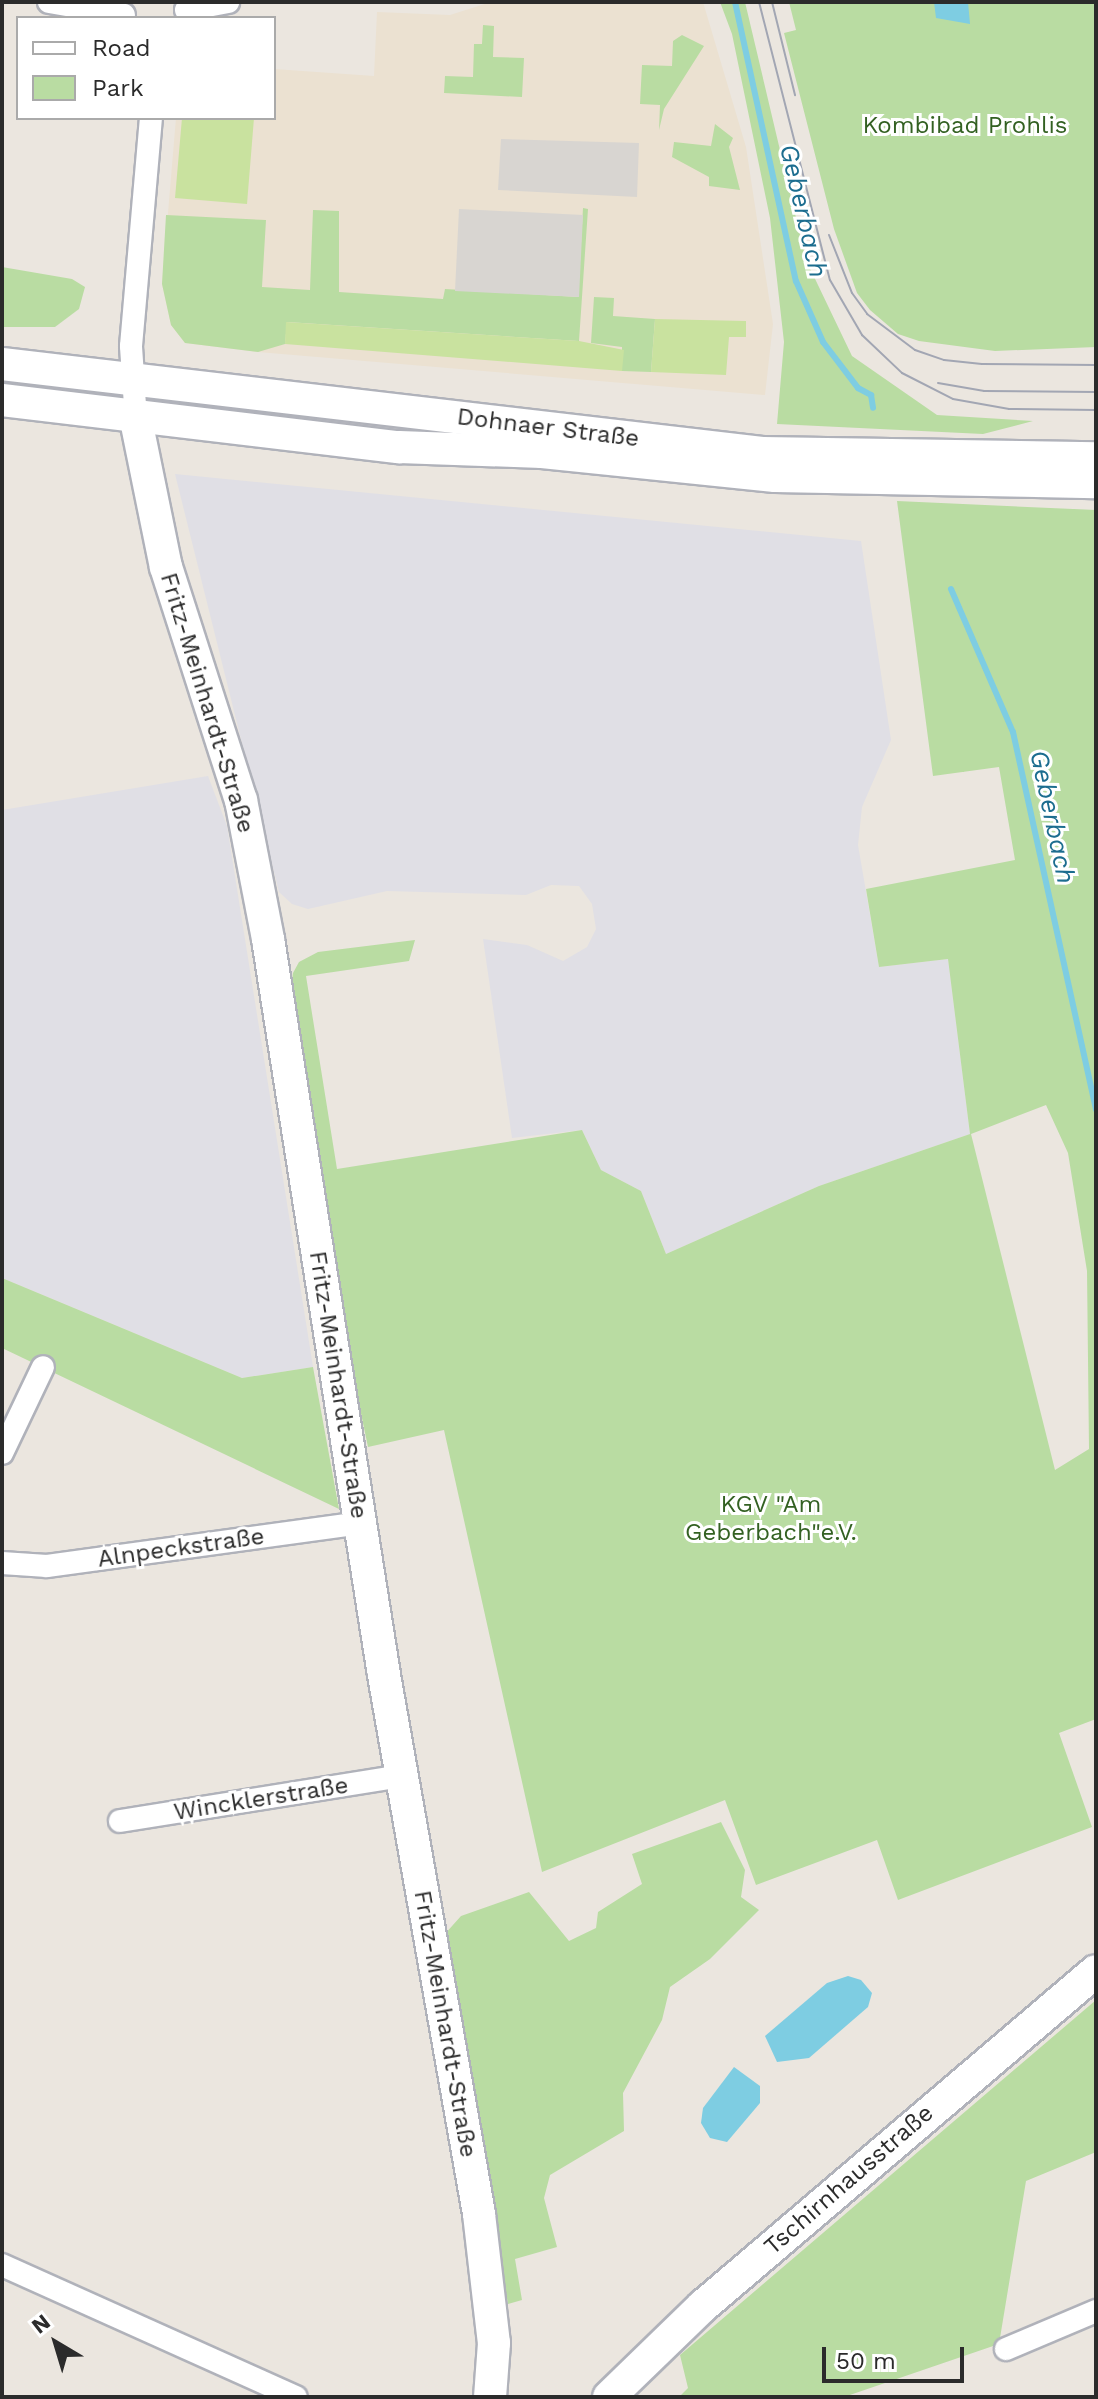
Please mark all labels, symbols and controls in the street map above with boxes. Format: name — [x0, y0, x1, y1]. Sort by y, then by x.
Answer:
legend — [16, 16, 276, 120]
text: Road — [92, 34, 151, 62]
text: Park — [92, 74, 144, 102]
park label: Kombibad Prohlis — [863, 112, 1067, 140]
water label: Geberbach — [773, 141, 833, 281]
street label: Dohnaer Straße — [455, 402, 641, 454]
street label: Fritz-Meinhardt-Straße — [154, 569, 260, 837]
water label: Geberbach — [1023, 747, 1081, 887]
street label: Fritz-Meinhardt-Straße — [303, 1249, 373, 1521]
park label: KGV "Am Geberbach"e.V. — [685, 1491, 857, 1547]
street label: Alnpeckstraße — [96, 1522, 266, 1574]
street label: Wincklerstraße — [172, 1771, 350, 1827]
street label: Fritz-Meinhardt-Straße — [407, 1888, 483, 2160]
street label: Tschirnhausstraße — [759, 2099, 939, 2261]
north arrow — [16, 2303, 96, 2383]
text: N — [27, 2309, 55, 2339]
scale bar — [826, 2331, 968, 2381]
text: 50 m — [836, 2347, 896, 2375]

